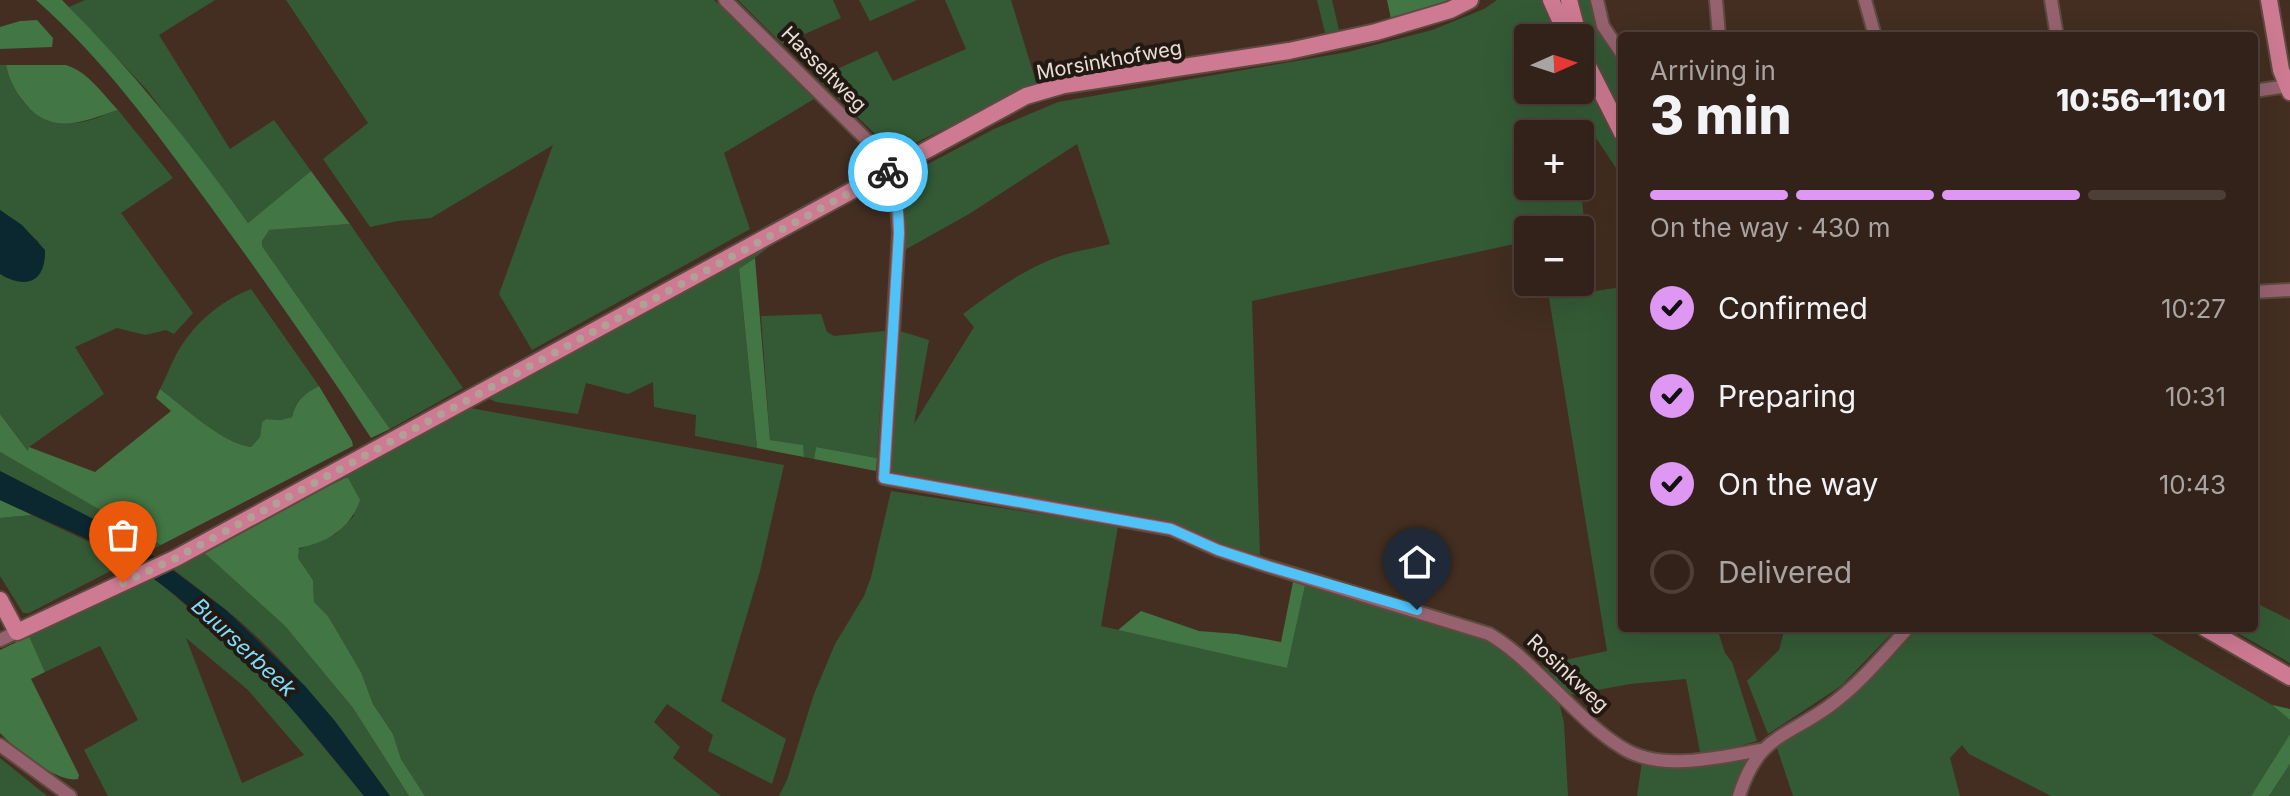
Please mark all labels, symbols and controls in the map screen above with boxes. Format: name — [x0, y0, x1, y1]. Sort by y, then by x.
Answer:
street label: Hasseltweg — [776, 21, 872, 117]
north arrow — [1514, 24, 1594, 104]
map controls — [1514, 24, 1594, 296]
street label: Morsinkhofweg — [1034, 35, 1184, 85]
text: Arriving in — [1650, 55, 1776, 86]
text: 10:56–11:01 — [2056, 82, 2226, 118]
text: 3 min — [1650, 84, 1792, 147]
button: + — [1514, 120, 1594, 200]
courier — [848, 132, 928, 212]
icon: bike — [866, 150, 910, 194]
text: On the way · 430 m — [1650, 212, 1890, 243]
button: − — [1514, 216, 1594, 296]
icon: check — [1650, 286, 1694, 330]
text: Confirmed — [1718, 290, 1868, 326]
text: 10:27 — [2161, 293, 2226, 324]
icon: check — [1650, 374, 1694, 418]
text: Preparing — [1718, 378, 1856, 414]
text: 10:31 — [2165, 381, 2226, 412]
icon: check — [1650, 462, 1694, 506]
text: On the way — [1718, 466, 1878, 502]
text: 10:43 — [2159, 469, 2226, 500]
pin — [89, 501, 157, 583]
icon: bag — [101, 513, 145, 557]
pin — [1383, 528, 1451, 610]
icon: home — [1395, 540, 1439, 584]
text: Delivered — [1718, 554, 1852, 590]
water label: Buurserbeek — [187, 592, 302, 702]
street label: Rosinkweg — [1522, 629, 1614, 717]

